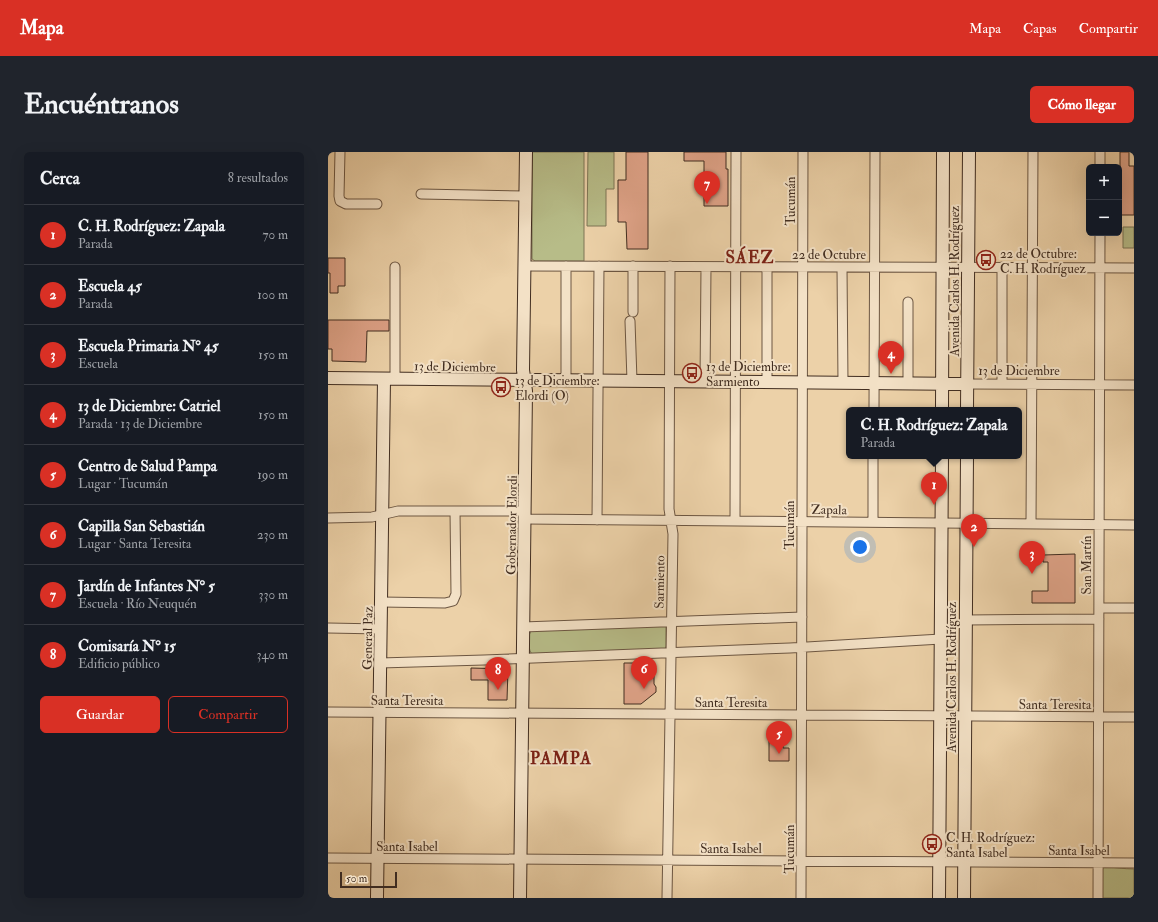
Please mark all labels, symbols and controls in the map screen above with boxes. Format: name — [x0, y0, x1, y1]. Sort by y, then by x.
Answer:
text: Mapa — [20, 16, 64, 40]
text: Mapa — [969, 20, 1001, 37]
text: Capas — [1023, 20, 1057, 37]
text: Compartir — [1079, 20, 1138, 37]
button: Cómo llegar — [1030, 86, 1134, 123]
text: Encuéntranos — [24, 87, 179, 122]
map controls — [1086, 164, 1122, 236]
button: + — [1086, 164, 1122, 200]
text: Cerca — [40, 168, 80, 189]
text: 8 resultados — [228, 170, 288, 186]
pin: 7 — [694, 171, 720, 204]
street label: Tucumán — [783, 176, 799, 226]
button: − — [1086, 200, 1122, 236]
street label: Avenida Carlos H. Rodríguez — [947, 205, 963, 357]
text: C. H. Rodríguez: Zapala — [78, 217, 225, 236]
text: 1 — [51, 227, 55, 243]
text: 70 m — [263, 227, 288, 243]
text: Parada — [78, 236, 113, 252]
district label: SÁEZ — [725, 245, 775, 268]
place label: 22 de Octubre: C. H. Rodríguez — [1000, 246, 1086, 277]
street label: 22 de Octubre — [792, 247, 866, 263]
bus stop icon: 22 de Octubre: C. H. Rodríguez — [975, 249, 997, 271]
text: Escuela 45 — [78, 277, 142, 296]
text: 2 — [50, 287, 56, 303]
text: 100 m — [257, 287, 288, 303]
text: Parada — [78, 296, 113, 312]
text: Escuela Primaria N° 45 — [78, 337, 219, 356]
pin: 4 — [878, 341, 904, 374]
text: 3 — [51, 347, 56, 363]
text: 150 m — [258, 347, 288, 363]
text: Escuela — [78, 356, 118, 372]
street label: 13 de Diciembre — [414, 358, 496, 376]
place label: 13 de Diciembre: Sarmiento — [706, 359, 791, 390]
bus stop icon: 13 de Diciembre: Sarmiento — [681, 362, 703, 384]
street label: 13 de Diciembre — [978, 363, 1060, 379]
place label: 13 de Diciembre: Elordi (O) — [515, 373, 600, 404]
bus stop icon: 13 de Diciembre: Elordi (O) — [490, 376, 512, 398]
text: 13 de Diciembre: Catriel — [78, 397, 221, 416]
text: 4 — [49, 407, 57, 423]
text: 150 m — [258, 407, 288, 423]
popup — [846, 407, 1022, 459]
text: Parada · 13 de Diciembre — [78, 416, 202, 432]
text: C. H. Rodríguez: Zapala — [861, 416, 1007, 435]
text: Parada — [861, 435, 895, 451]
text: Centro de Salud Pampa — [78, 457, 217, 476]
text: 5 — [50, 467, 56, 483]
text: 190 m — [257, 467, 288, 483]
pin: 1 — [921, 472, 947, 505]
street label: Gobernador Elordi — [503, 475, 521, 575]
text: Lugar · Tucumán — [78, 476, 168, 492]
street label: Tucumán — [782, 500, 798, 550]
street label: Zapala — [811, 502, 848, 519]
pin: 2 — [961, 514, 987, 547]
text: Capilla San Sebastián — [78, 517, 205, 536]
text: 6 — [50, 527, 56, 543]
text: 230 m — [257, 527, 288, 543]
street label: San Martín — [1079, 535, 1095, 595]
text: Lugar · Santa Teresita — [78, 536, 191, 552]
your location — [850, 537, 870, 557]
pin: 3 — [1019, 541, 1045, 574]
street label: Sarmiento — [652, 555, 668, 609]
text: Jardín de Infantes N° 5 — [78, 577, 215, 596]
text: 7 — [50, 587, 56, 603]
text: 330 m — [259, 587, 288, 603]
text: Escuela · Río Neuquén — [78, 596, 197, 612]
street label: Avenida Carlos H. Rodríguez — [944, 601, 960, 753]
street label: General Paz — [359, 605, 377, 670]
text: Comisaría N° 15 — [78, 637, 176, 656]
text: 8 — [50, 647, 56, 663]
text: 340 m — [257, 647, 288, 663]
text: Edificio público — [78, 656, 160, 672]
pin: 6 — [631, 656, 657, 689]
pin: 8 — [485, 657, 511, 690]
street label: Santa Teresita — [371, 693, 444, 709]
street label: Santa Teresita — [695, 695, 768, 711]
button: Guardar — [40, 696, 160, 733]
button: Compartir — [168, 696, 288, 733]
street label: Santa Teresita — [1019, 697, 1092, 713]
pin: 5 — [766, 721, 792, 754]
district label: PAMPA — [530, 748, 592, 769]
street label: Tucumán — [782, 824, 798, 874]
place label: C. H. Rodríguez: Santa Isabel — [946, 830, 1035, 861]
bus stop icon: C. H. Rodríguez: Santa Isabel — [921, 833, 943, 855]
street label: Santa Isabel — [376, 839, 439, 855]
street label: Santa Isabel — [700, 841, 763, 857]
street label: Santa Isabel — [1048, 843, 1111, 859]
scale bar — [340, 870, 397, 889]
text: 50 m — [346, 872, 367, 885]

